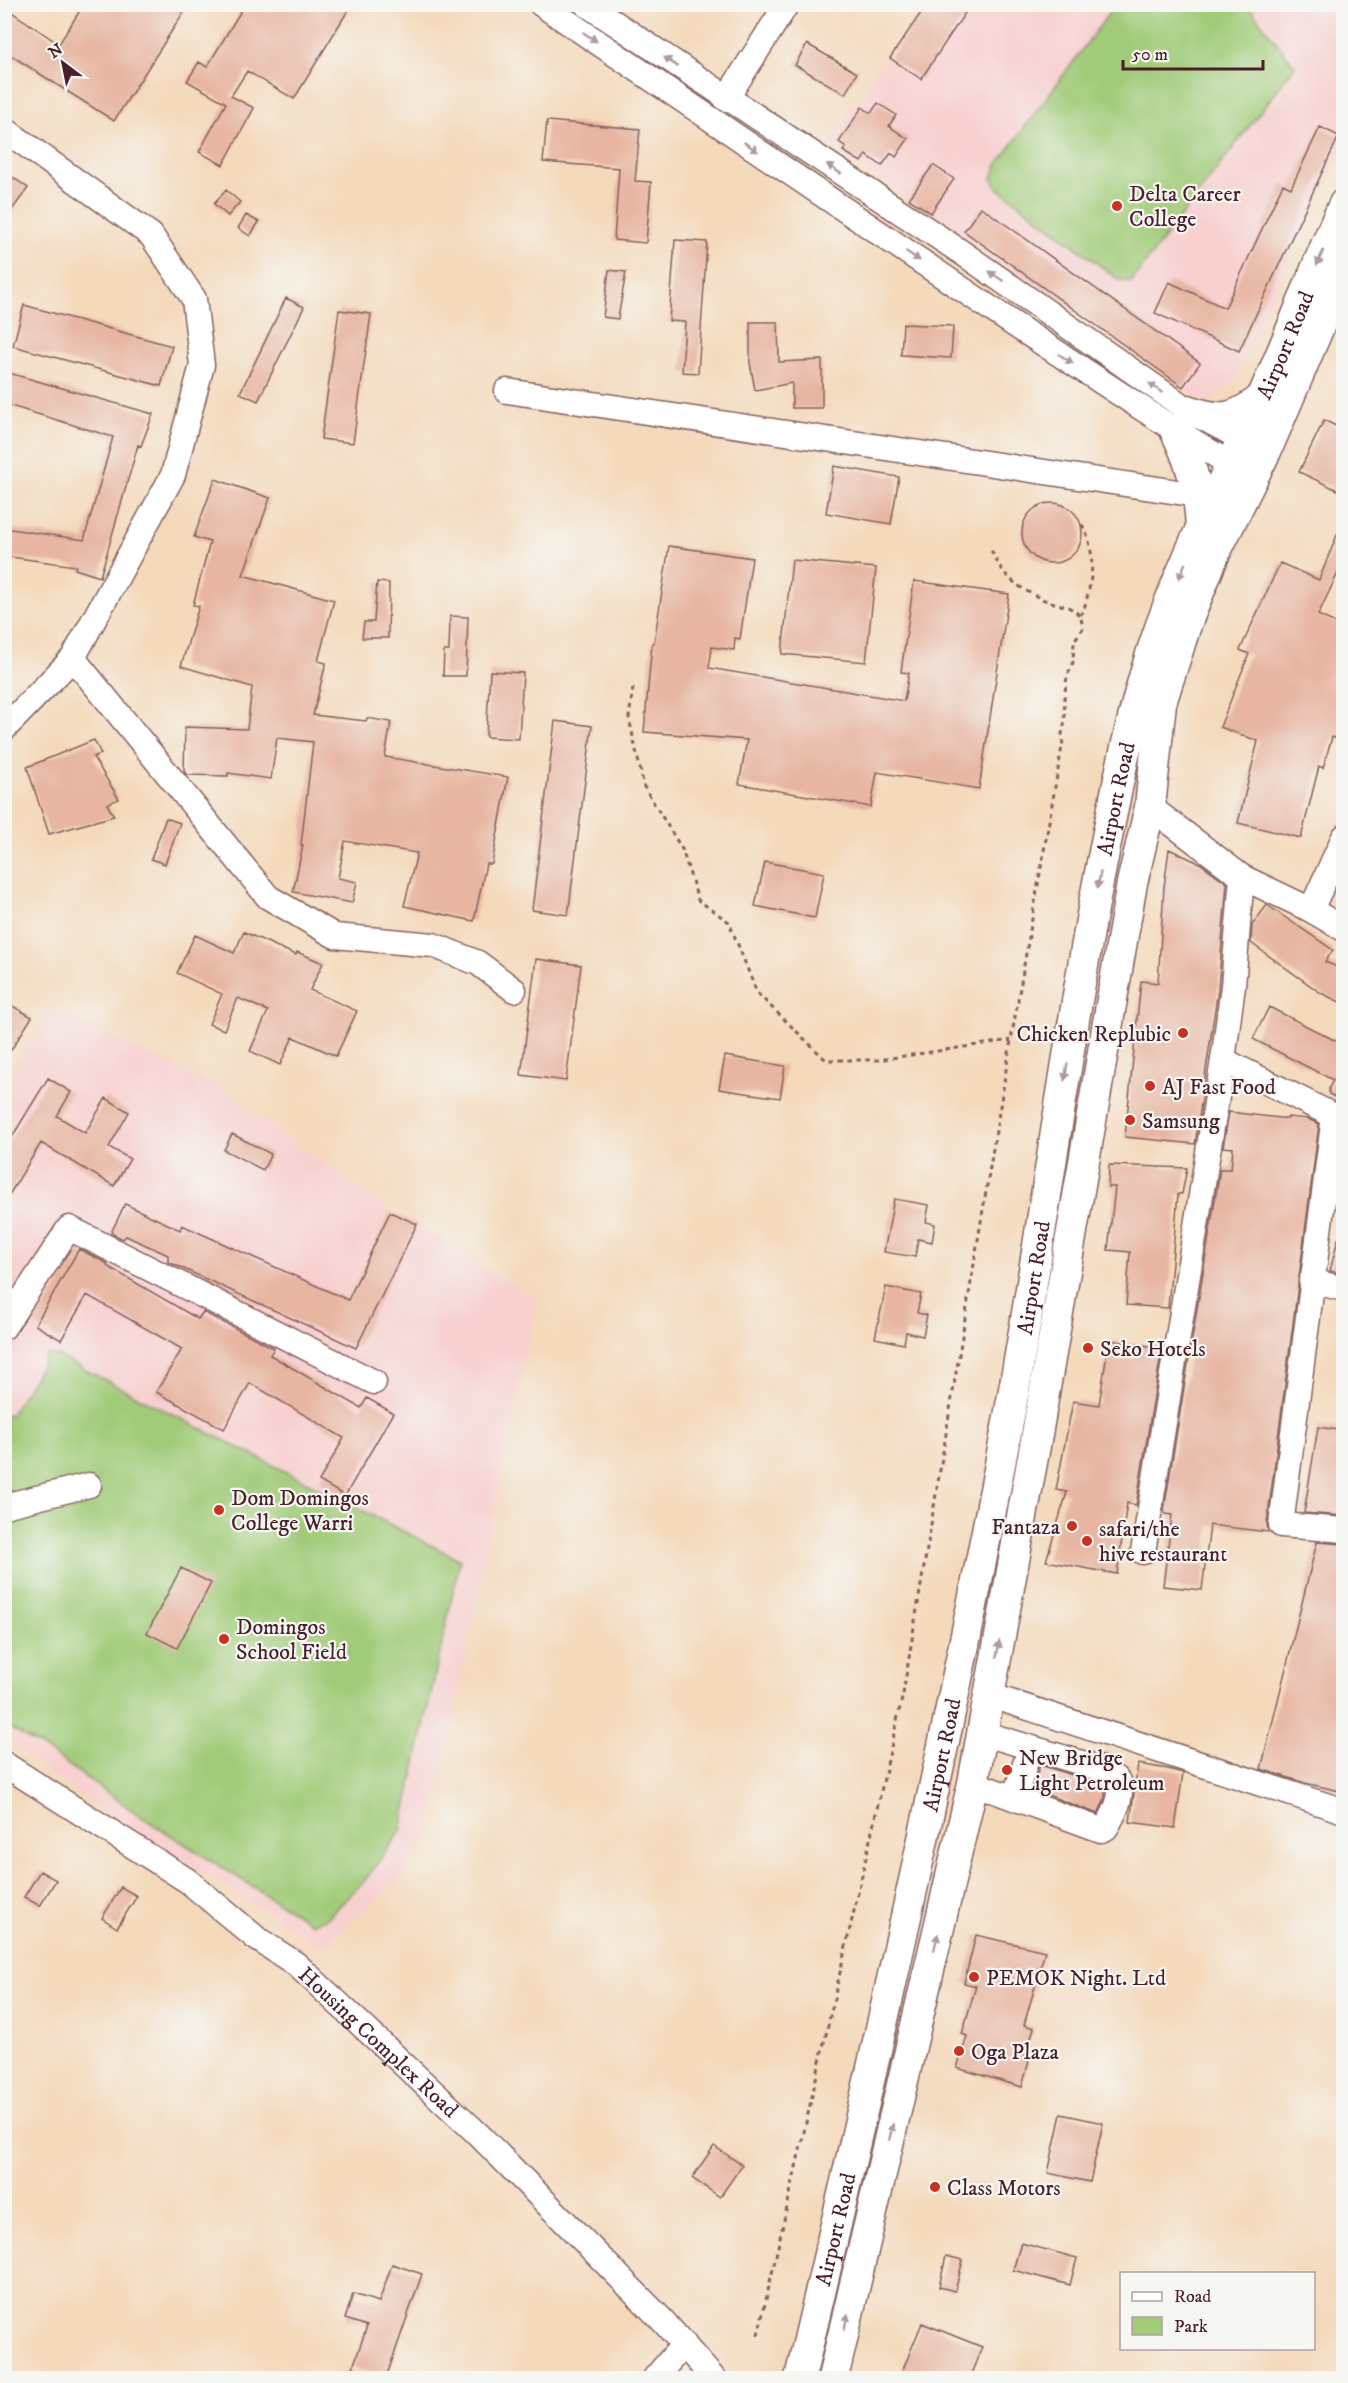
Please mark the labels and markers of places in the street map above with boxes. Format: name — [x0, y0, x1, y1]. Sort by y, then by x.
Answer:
place label: Delta Career College — [1129, 181, 1242, 233]
marker: Delta Career College — [1110, 199, 1124, 213]
place label: Chicken Replubic — [1016, 1021, 1171, 1048]
marker: Chicken Replubic — [1176, 1026, 1190, 1040]
place label: AJ Fast Food — [1162, 1074, 1276, 1101]
marker: AJ Fast Food — [1143, 1079, 1157, 1093]
place label: Samsung — [1142, 1108, 1220, 1135]
marker: Samsung — [1123, 1113, 1137, 1127]
place label: Seko Hotels — [1100, 1336, 1206, 1363]
marker: Seko Hotels — [1081, 1341, 1095, 1355]
place label: Dom Domingos College Warri — [231, 1485, 369, 1537]
marker: Dom Domingos College Warri — [212, 1503, 226, 1517]
place label: Fantaza — [991, 1514, 1061, 1541]
place label: safari/the hive restaurant — [1099, 1516, 1227, 1568]
marker: Fantaza — [1065, 1519, 1079, 1533]
marker: safari/the hive restaurant — [1080, 1534, 1094, 1548]
place label: Domingos School Field — [236, 1614, 347, 1666]
marker: Domingos School Field — [217, 1632, 231, 1646]
place label: New Bridge Light Petroleum — [1019, 1745, 1165, 1797]
marker: New Bridge Light Petroleum — [1000, 1763, 1014, 1777]
place label: PEMOK Night. Ltd — [986, 1965, 1166, 1992]
marker: PEMOK Night. Ltd — [967, 1970, 981, 1984]
place label: Oga Plaza — [971, 2039, 1060, 2066]
marker: Oga Plaza — [952, 2044, 966, 2058]
place label: Class Motors — [947, 2175, 1061, 2202]
marker: Class Motors — [928, 2180, 942, 2194]

